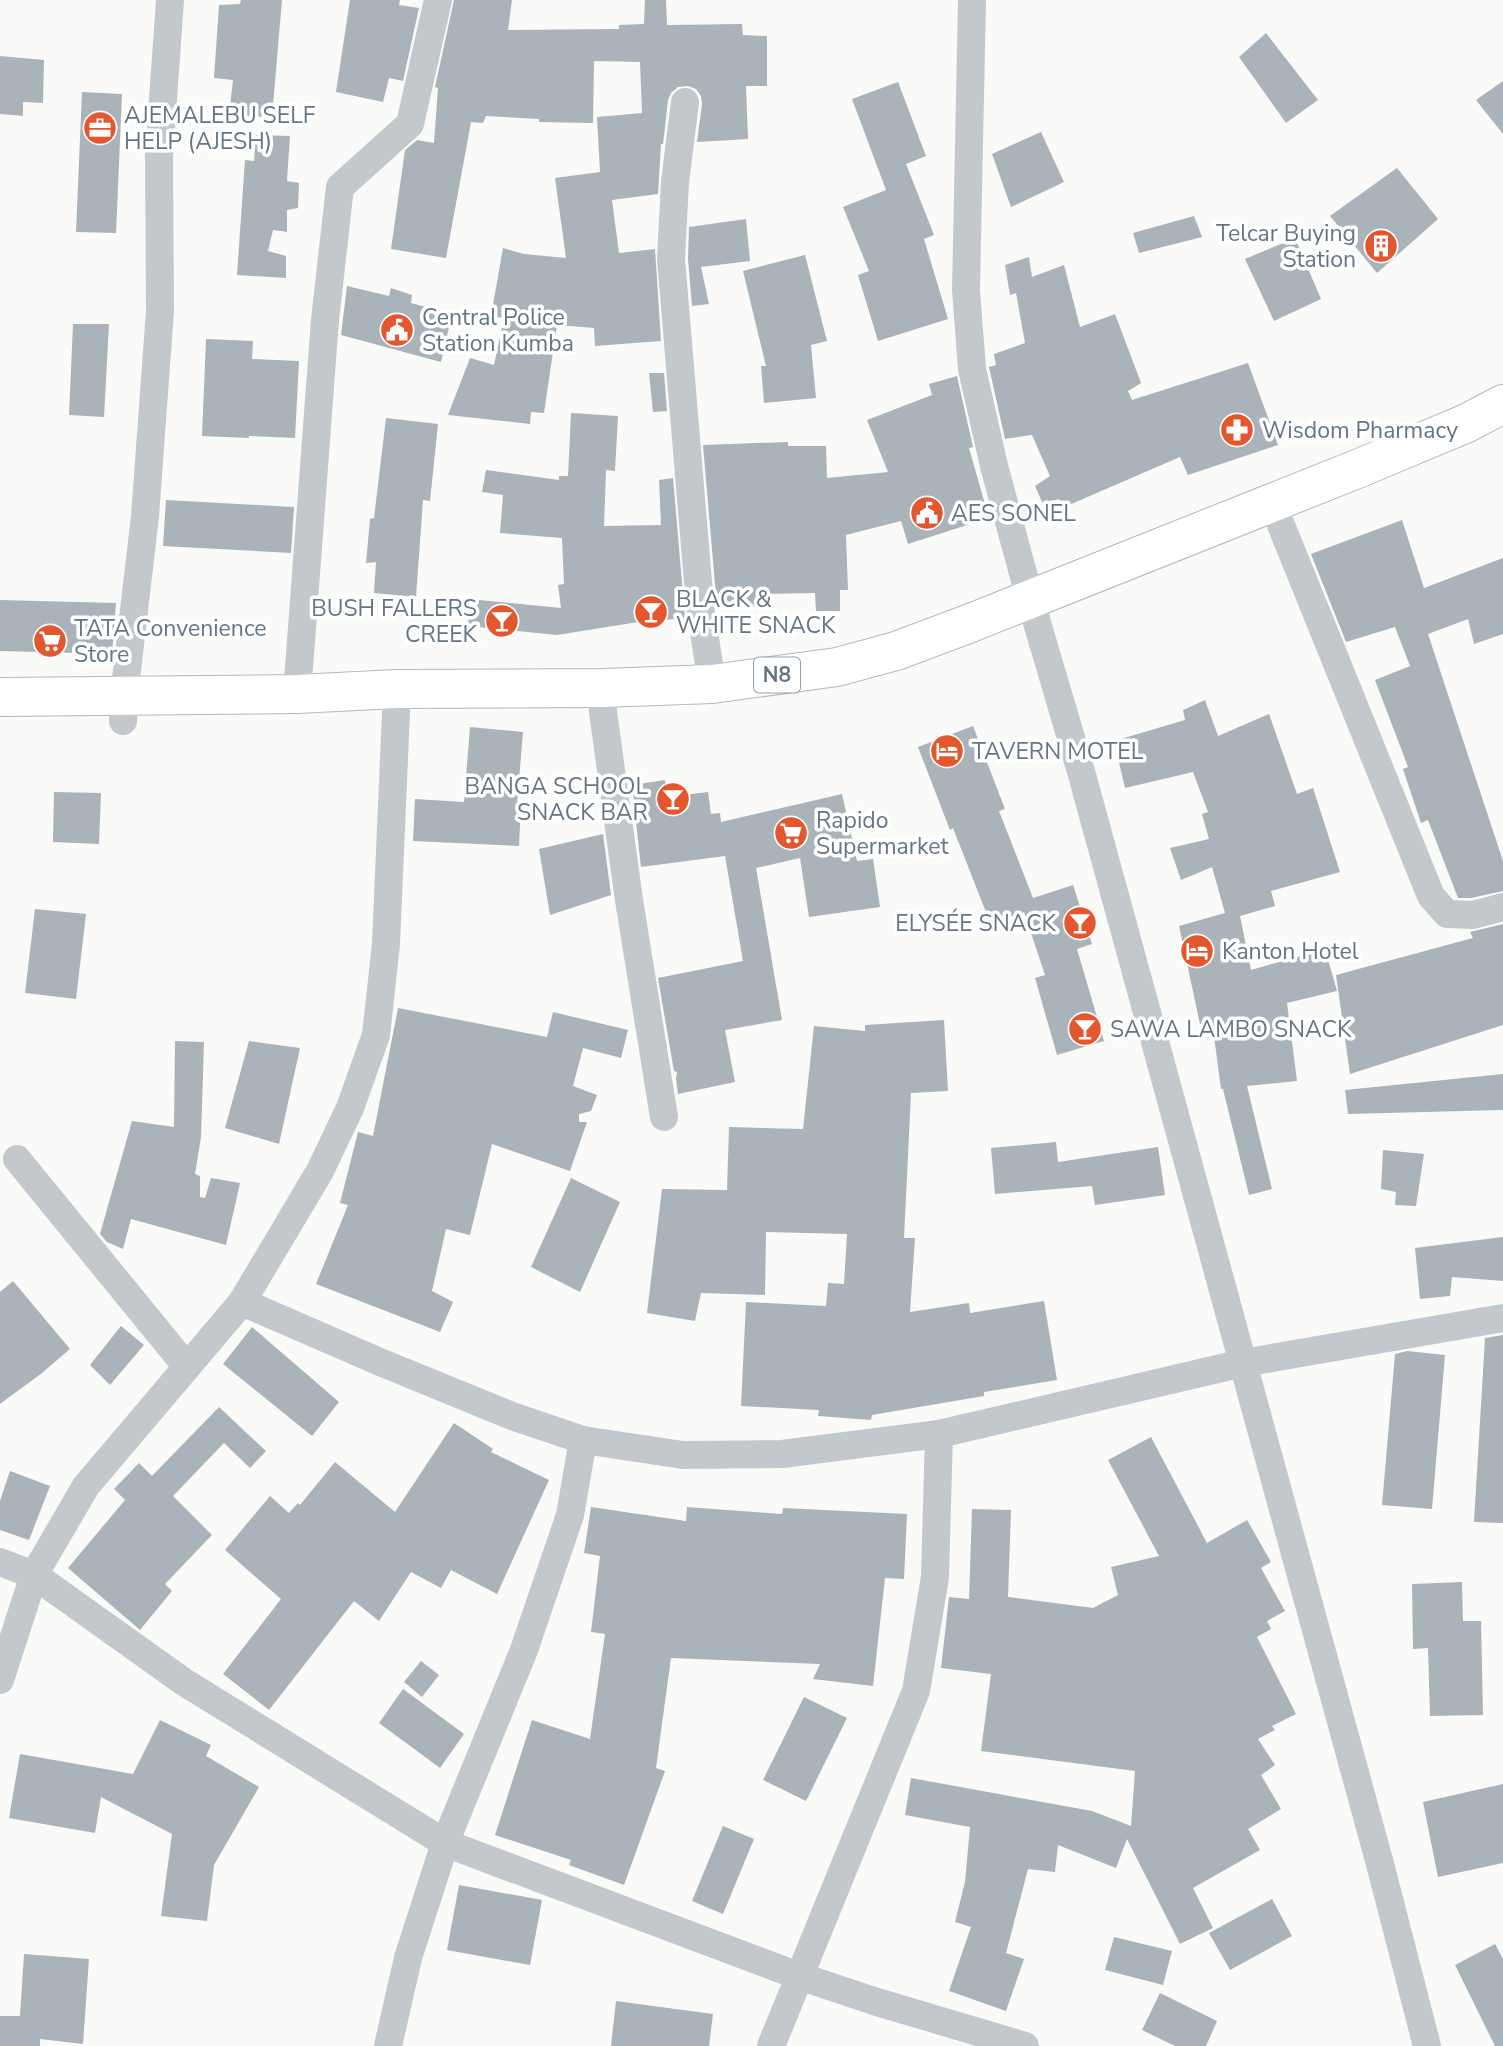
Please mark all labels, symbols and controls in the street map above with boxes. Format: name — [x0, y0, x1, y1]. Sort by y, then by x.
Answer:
place label: AJEMALEBU SELF HELP (AJESH) — [124, 100, 316, 157]
office icon: AJEMALEBU SELF HELP (AJESH) — [81, 109, 119, 147]
place label: Telcar Buying Station — [1216, 218, 1356, 275]
building icon: Telcar Buying Station — [1362, 227, 1400, 265]
place label: Central Police Station Kumba — [422, 302, 574, 359]
public building icon: Central Police Station Kumba — [378, 311, 416, 349]
pharmacy icon: Wisdom Pharmacy — [1218, 411, 1256, 449]
place label: Wisdom Pharmacy — [1262, 415, 1458, 446]
public building icon: AES SONEL — [908, 494, 946, 532]
place label: AES SONEL — [951, 498, 1076, 529]
place label: BLACK & WHITE SNACK — [676, 584, 836, 641]
place label: BUSH FALLERS CREEK — [311, 593, 478, 650]
bar icon: BLACK & WHITE SNACK — [632, 593, 670, 631]
bar icon: BUSH FALLERS CREEK — [483, 602, 521, 640]
place label: TATA Convenience Store — [74, 613, 267, 670]
supermarket icon: TATA Convenience Store — [31, 622, 69, 660]
road number: N8 — [754, 658, 800, 692]
hotel icon: TAVERN MOTEL — [928, 732, 966, 770]
place label: TAVERN MOTEL — [972, 736, 1144, 767]
place label: BANGA SCHOOL SNACK BAR — [465, 771, 649, 828]
bar icon: BANGA SCHOOL SNACK BAR — [654, 780, 692, 818]
place label: Rapido Supermarket — [816, 805, 949, 862]
supermarket icon: Rapido Supermarket — [772, 814, 810, 852]
bar icon: ELYSÉE SNACK — [1061, 904, 1099, 942]
place label: ELYSÉE SNACK — [895, 908, 1057, 939]
hotel icon: Kanton Hotel — [1178, 932, 1216, 970]
place label: Kanton Hotel — [1222, 936, 1359, 967]
bar icon: SAWA LAMBO SNACK — [1066, 1010, 1104, 1048]
place label: SAWA LAMBO SNACK — [1110, 1014, 1352, 1045]

